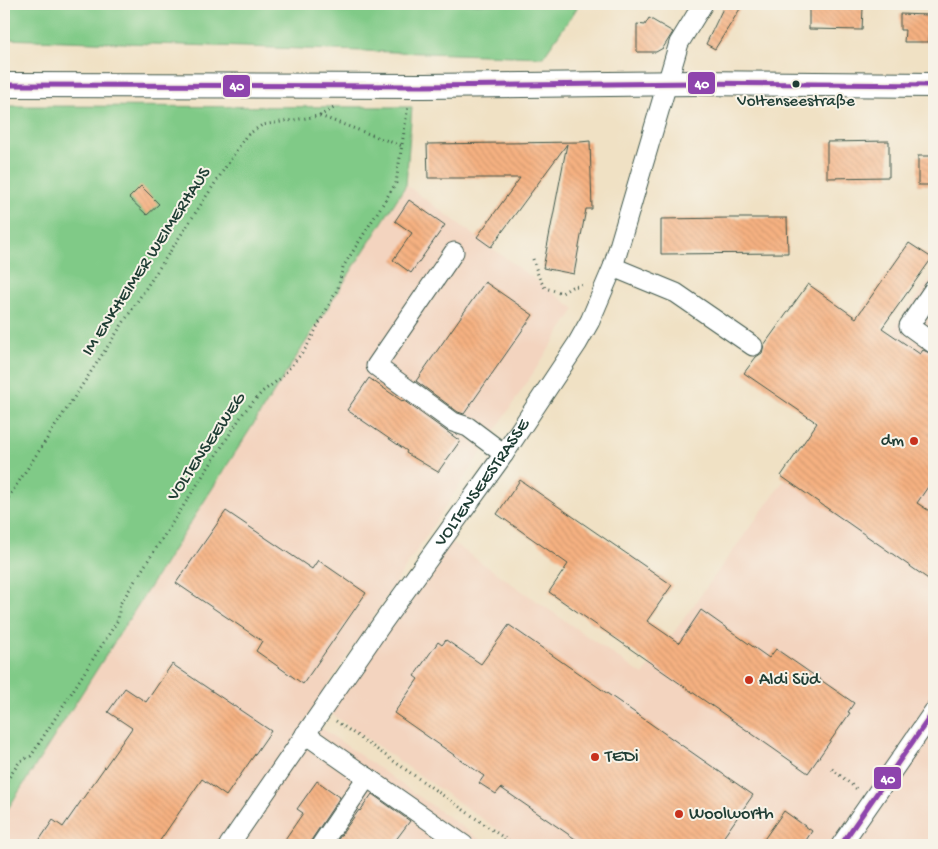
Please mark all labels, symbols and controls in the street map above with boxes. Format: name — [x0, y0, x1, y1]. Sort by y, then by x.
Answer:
line badge: 40 — [687, 71, 716, 95]
line badge: 40 — [222, 74, 251, 98]
text: 40 — [694, 77, 709, 94]
text: 40 — [229, 79, 244, 96]
marker: Voltenseestraße — [791, 79, 801, 89]
place label: Voltenseestraße — [736, 92, 855, 112]
street label: IM ENKHEIMER WEIMERHAUS — [78, 163, 216, 360]
street label: VOLTENSEEWEG — [163, 388, 251, 506]
street label: VOLTENSEESTRASSE — [430, 414, 535, 552]
place label: dm — [881, 431, 904, 452]
marker: dm — [908, 435, 920, 447]
place label: Aldi Süd — [759, 670, 821, 691]
marker: Aldi Süd — [743, 674, 755, 686]
place label: TEDi — [604, 747, 639, 768]
marker: TEDi — [589, 751, 601, 763]
line badge: 40 — [873, 766, 902, 790]
text: 40 — [880, 772, 895, 789]
place label: Woolworth — [689, 804, 774, 825]
marker: Woolworth — [673, 808, 685, 820]

